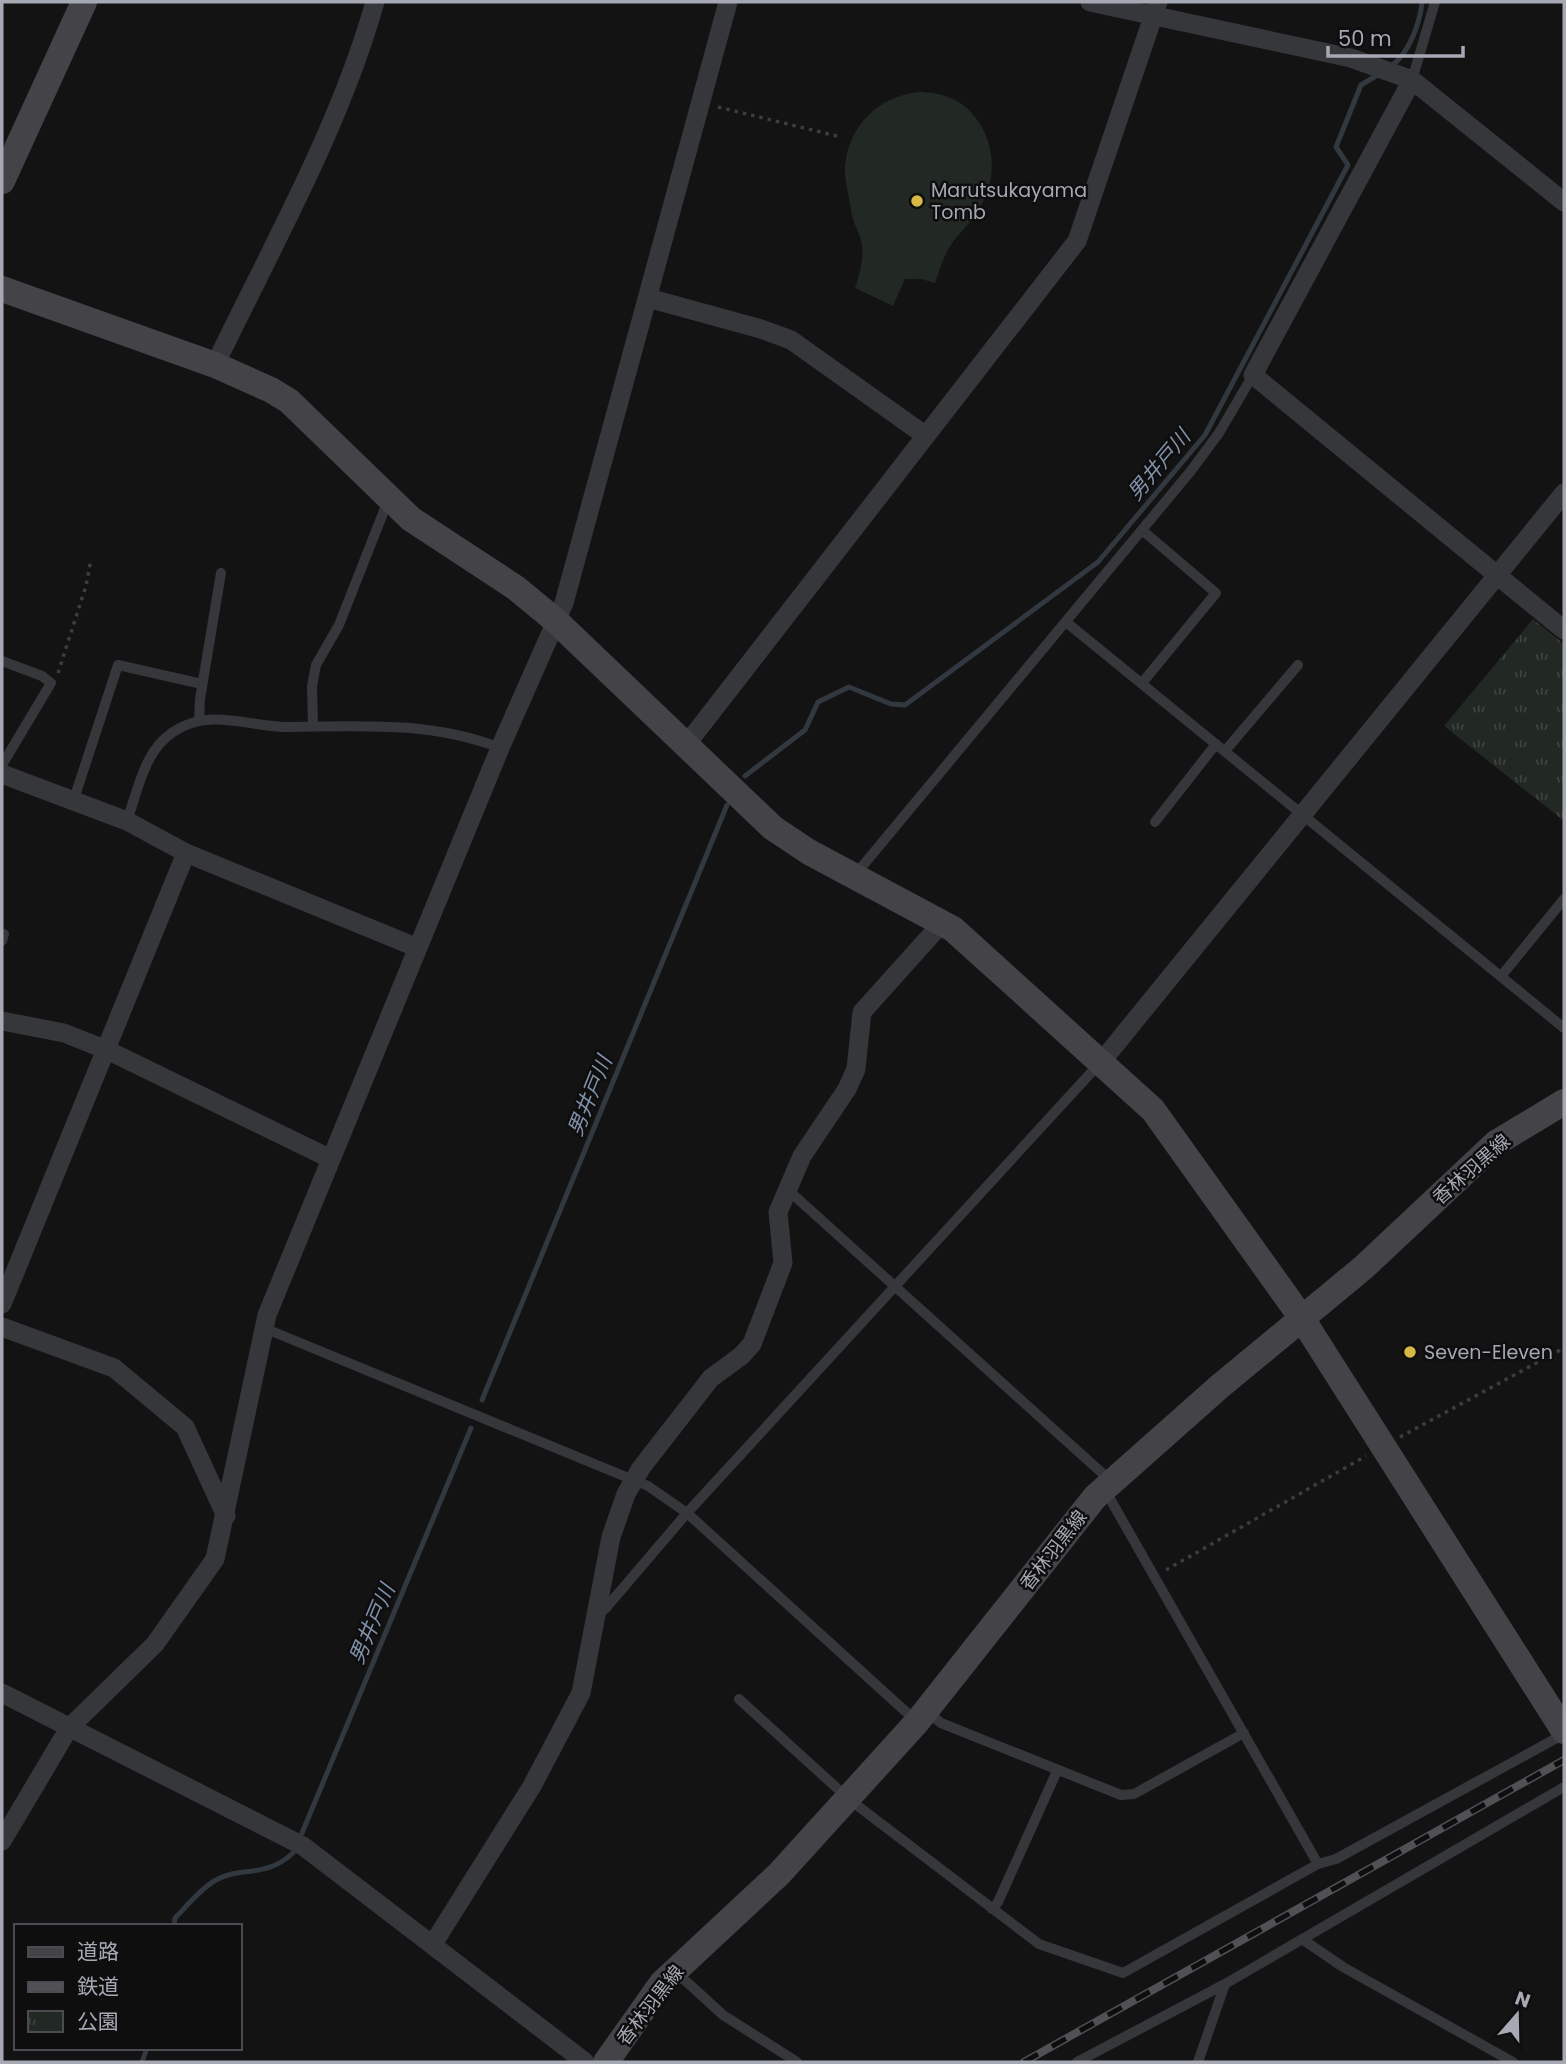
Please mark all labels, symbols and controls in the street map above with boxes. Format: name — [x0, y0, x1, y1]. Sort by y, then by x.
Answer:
scale bar — [1328, 14, 1463, 58]
text: 50 m — [1338, 24, 1392, 53]
place label: Marutsukayama Tomb — [931, 177, 1087, 226]
marker: Marutsukayama Tomb — [909, 193, 925, 209]
water label: 男井戸川 — [1121, 422, 1198, 506]
water label: 男井戸川 — [560, 1050, 619, 1140]
street label: 香林羽黒線 — [1427, 1128, 1516, 1211]
place label: Seven-Eleven — [1424, 1339, 1553, 1366]
marker: Seven-Eleven — [1402, 1344, 1418, 1360]
street label: 香林羽黒線 — [1014, 1505, 1093, 1596]
water label: 男井戸川 — [342, 1578, 402, 1668]
legend — [14, 1924, 242, 2050]
text: 道路 — [77, 1937, 119, 1966]
street label: 香林羽黒線 — [611, 1960, 690, 2051]
text: 鉄道 — [77, 1972, 119, 2001]
north arrow — [1482, 1980, 1552, 2050]
text: N — [1511, 1984, 1534, 2015]
text: 公園 — [77, 2007, 119, 2036]

